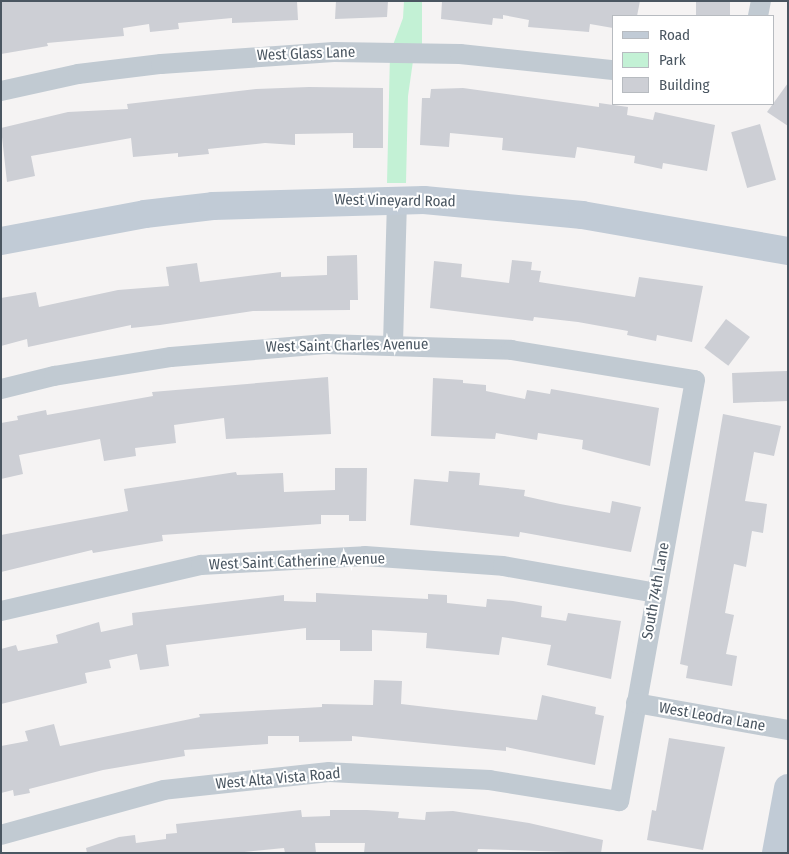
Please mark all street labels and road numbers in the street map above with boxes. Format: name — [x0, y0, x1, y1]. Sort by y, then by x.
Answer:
street label: West Glass Lane — [256, 43, 356, 65]
street label: West Vineyard Road — [334, 191, 456, 211]
street label: West Saint Charles Avenue — [266, 336, 428, 356]
street label: South 74th Lane — [639, 541, 673, 641]
street label: West Saint Catherine Avenue — [209, 550, 385, 574]
street label: West Leodra Lane — [657, 699, 767, 735]
street label: West Alta Vista Road — [215, 765, 341, 793]

